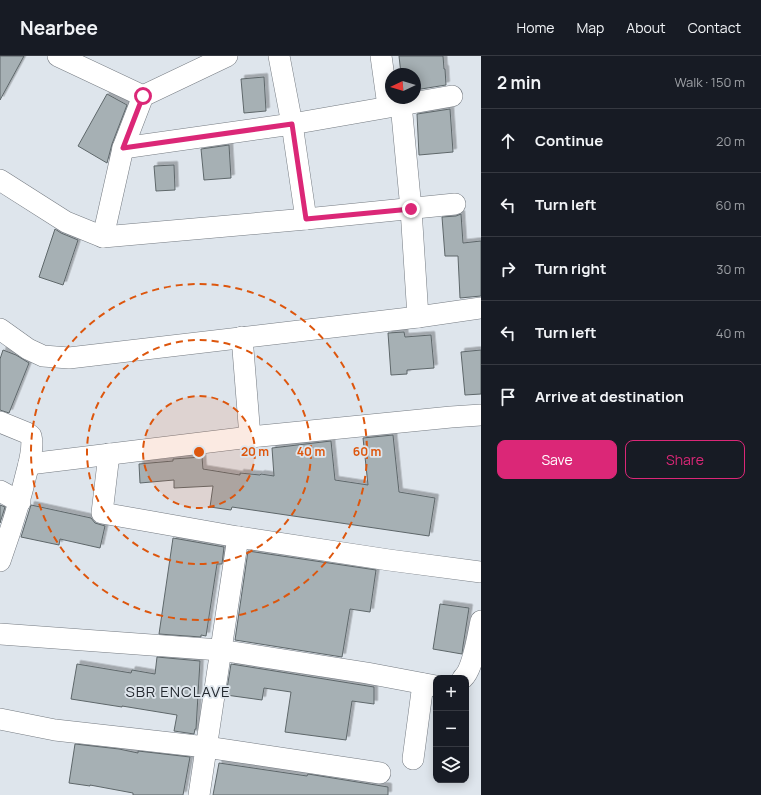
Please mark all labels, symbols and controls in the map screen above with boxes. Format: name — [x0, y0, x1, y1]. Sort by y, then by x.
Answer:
text: Nearbee — [20, 15, 98, 41]
text: Home — [517, 18, 554, 37]
text: Map — [576, 18, 604, 37]
text: About — [626, 18, 666, 37]
text: Contact — [688, 18, 741, 37]
north arrow — [385, 68, 421, 104]
text: 2 min — [497, 71, 541, 94]
text: Walk · 150 m — [674, 73, 745, 91]
route start — [134, 87, 152, 105]
icon: ahead — [497, 130, 519, 152]
text: Continue — [535, 130, 603, 151]
text: 20 m — [716, 132, 745, 150]
icon: left — [497, 194, 519, 216]
text: Turn left — [535, 194, 597, 215]
text: 60 m — [715, 196, 745, 214]
route end — [402, 200, 420, 218]
icon: right — [497, 258, 519, 280]
text: Turn right — [535, 258, 606, 279]
text: 30 m — [716, 260, 745, 278]
icon: left — [497, 322, 519, 344]
text: Turn left — [535, 322, 597, 343]
text: 40 m — [716, 324, 745, 342]
icon: arrive — [497, 386, 519, 408]
text: Arrive at destination — [535, 386, 684, 407]
button: Save — [497, 440, 617, 479]
button: Share — [625, 440, 745, 479]
text: 20 m — [241, 443, 269, 460]
text: 40 m — [297, 443, 325, 460]
text: 60 m — [353, 443, 381, 460]
centre of rings — [192, 445, 206, 459]
map controls — [433, 675, 469, 783]
button: + — [433, 675, 469, 711]
district label: SBR ENCLAVE — [125, 681, 231, 702]
button: − — [433, 711, 469, 747]
button: layers — [433, 747, 469, 783]

